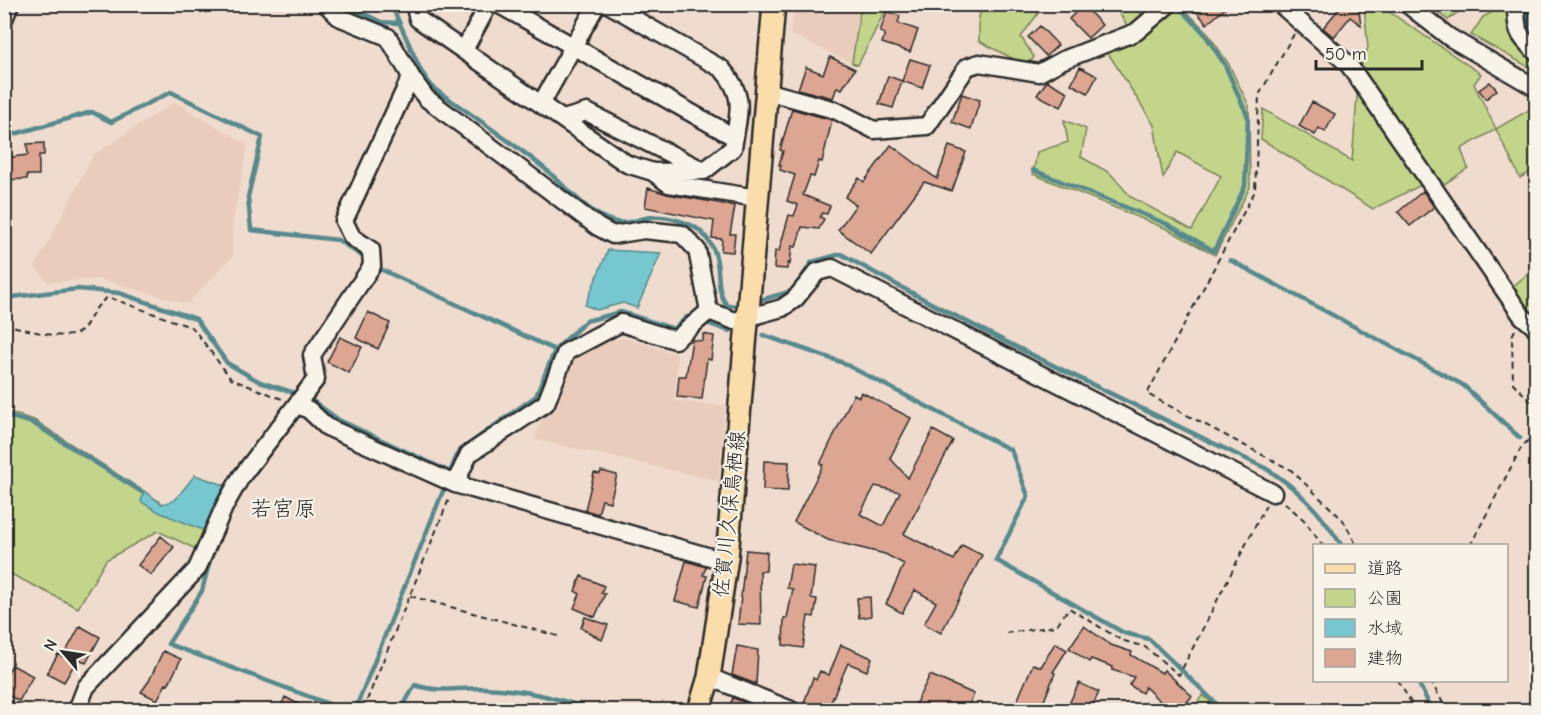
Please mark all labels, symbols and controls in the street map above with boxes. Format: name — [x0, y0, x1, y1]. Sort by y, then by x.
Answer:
scale bar — [1316, 33, 1422, 71]
text: 50 m — [1325, 44, 1367, 65]
street label: 佐賀川久保鳥栖線 — [708, 429, 750, 599]
district label: 若宮原 — [250, 496, 316, 522]
legend — [1313, 544, 1508, 682]
text: 道路 — [1367, 558, 1403, 579]
text: 公園 — [1367, 588, 1403, 609]
text: 水域 — [1367, 618, 1403, 639]
north arrow — [33, 622, 93, 682]
text: N — [40, 636, 61, 654]
text: 建物 — [1367, 648, 1403, 669]

